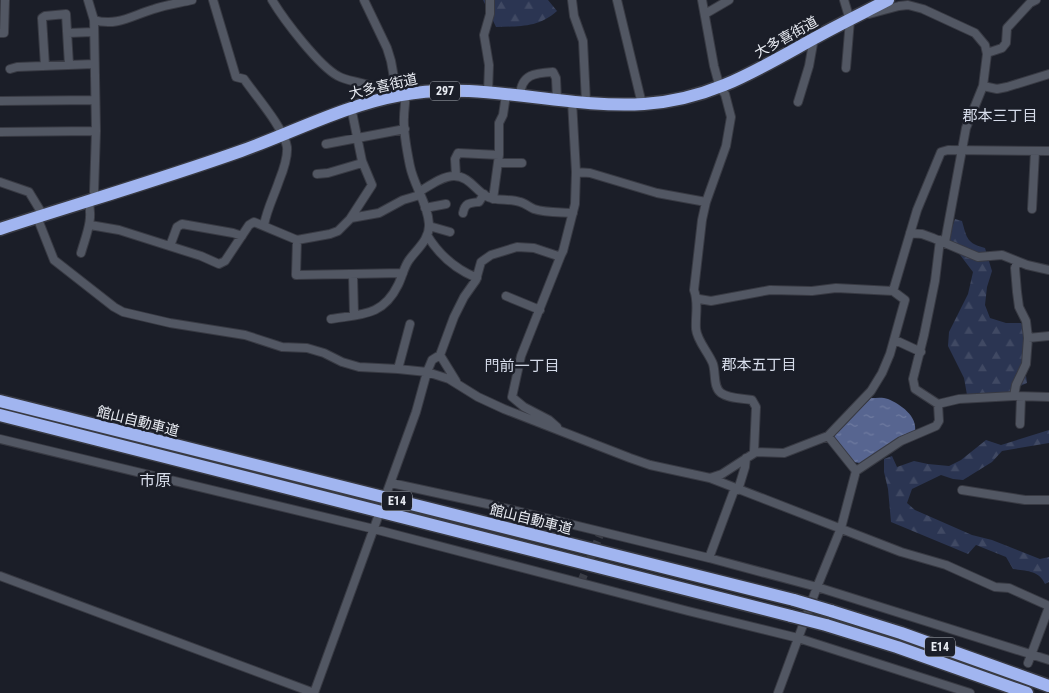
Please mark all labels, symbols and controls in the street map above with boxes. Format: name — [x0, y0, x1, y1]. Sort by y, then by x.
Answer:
street label: 大多喜街道 — [752, 13, 820, 61]
street label: 大多喜街道 — [347, 70, 419, 102]
road number: 297 — [430, 82, 460, 100]
district label: 郡本三丁目 — [962, 107, 1038, 125]
district label: 郡本五丁目 — [721, 356, 797, 374]
district label: 門前一丁目 — [484, 357, 560, 375]
street label: 館山自動車道 — [95, 403, 181, 439]
district label: 市原 — [139, 471, 171, 490]
road number: E14 — [382, 492, 412, 511]
street label: 館山自動車道 — [488, 501, 574, 537]
road number: E14 — [925, 638, 955, 656]

